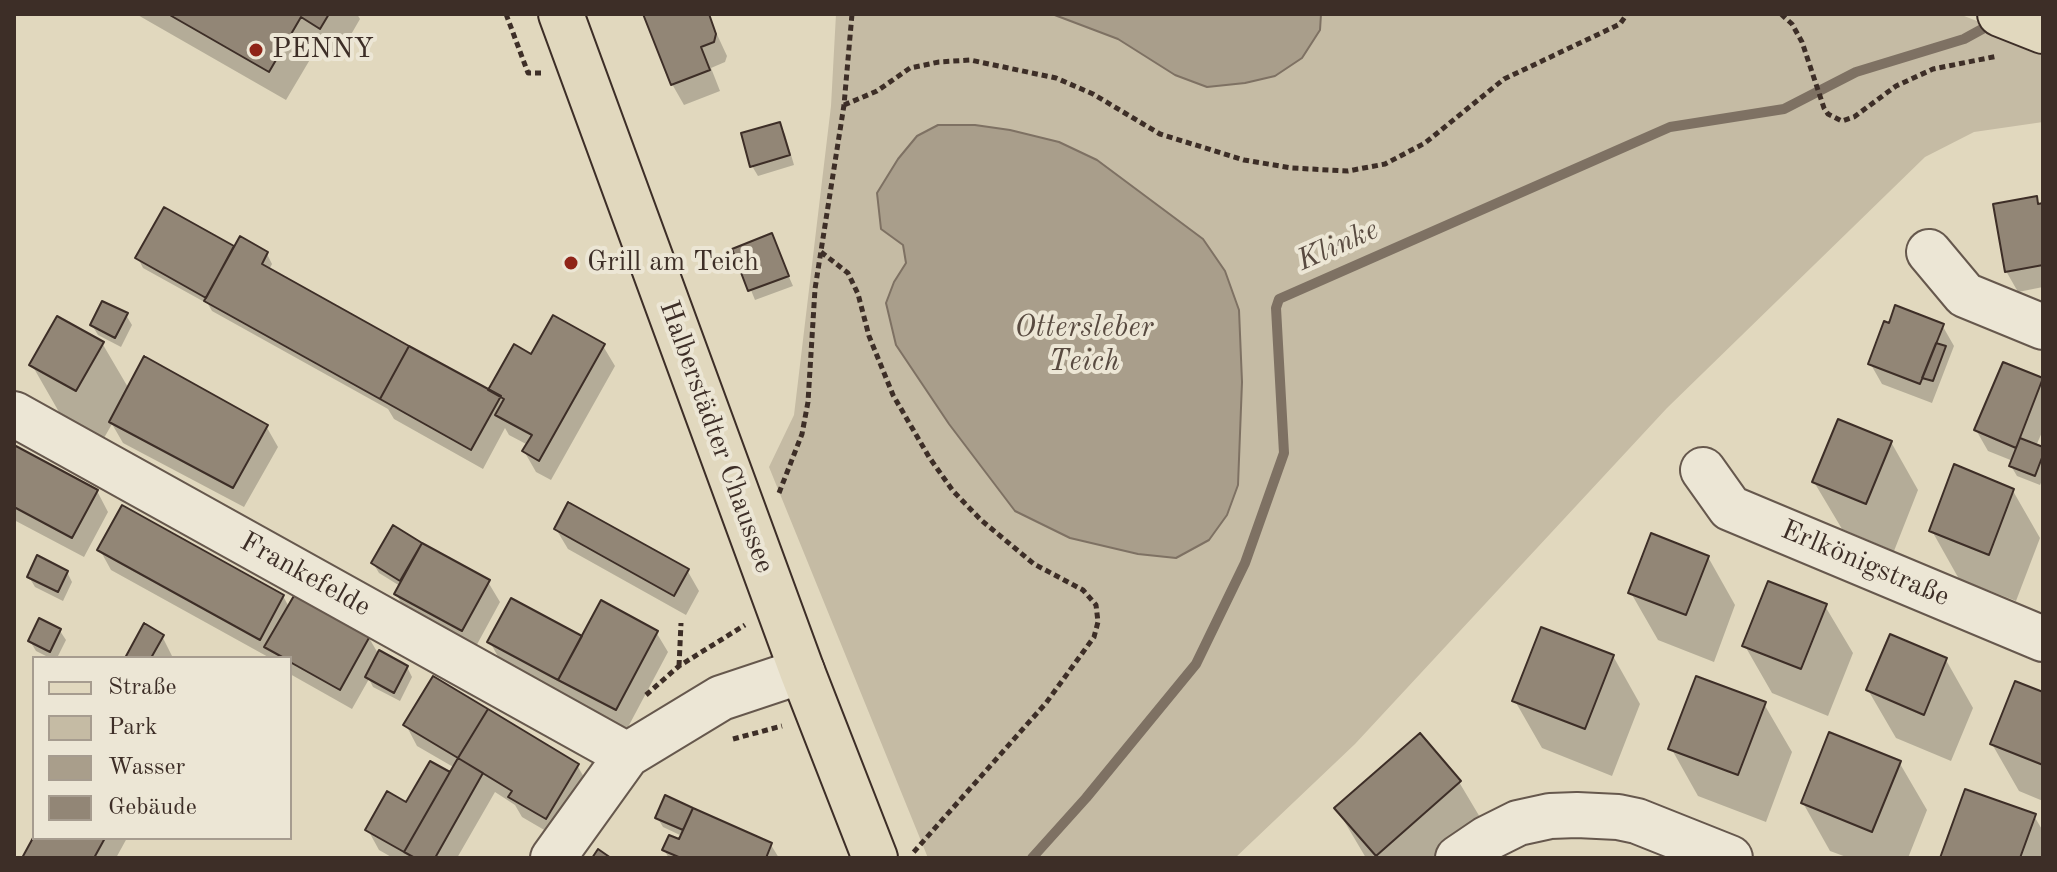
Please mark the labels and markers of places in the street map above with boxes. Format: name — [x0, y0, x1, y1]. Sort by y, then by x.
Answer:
place label: PENNY — [272, 33, 374, 67]
marker: PENNY — [247, 41, 265, 59]
place label: Grill am Teich — [587, 246, 759, 280]
marker: Grill am Teich — [562, 254, 580, 272]

